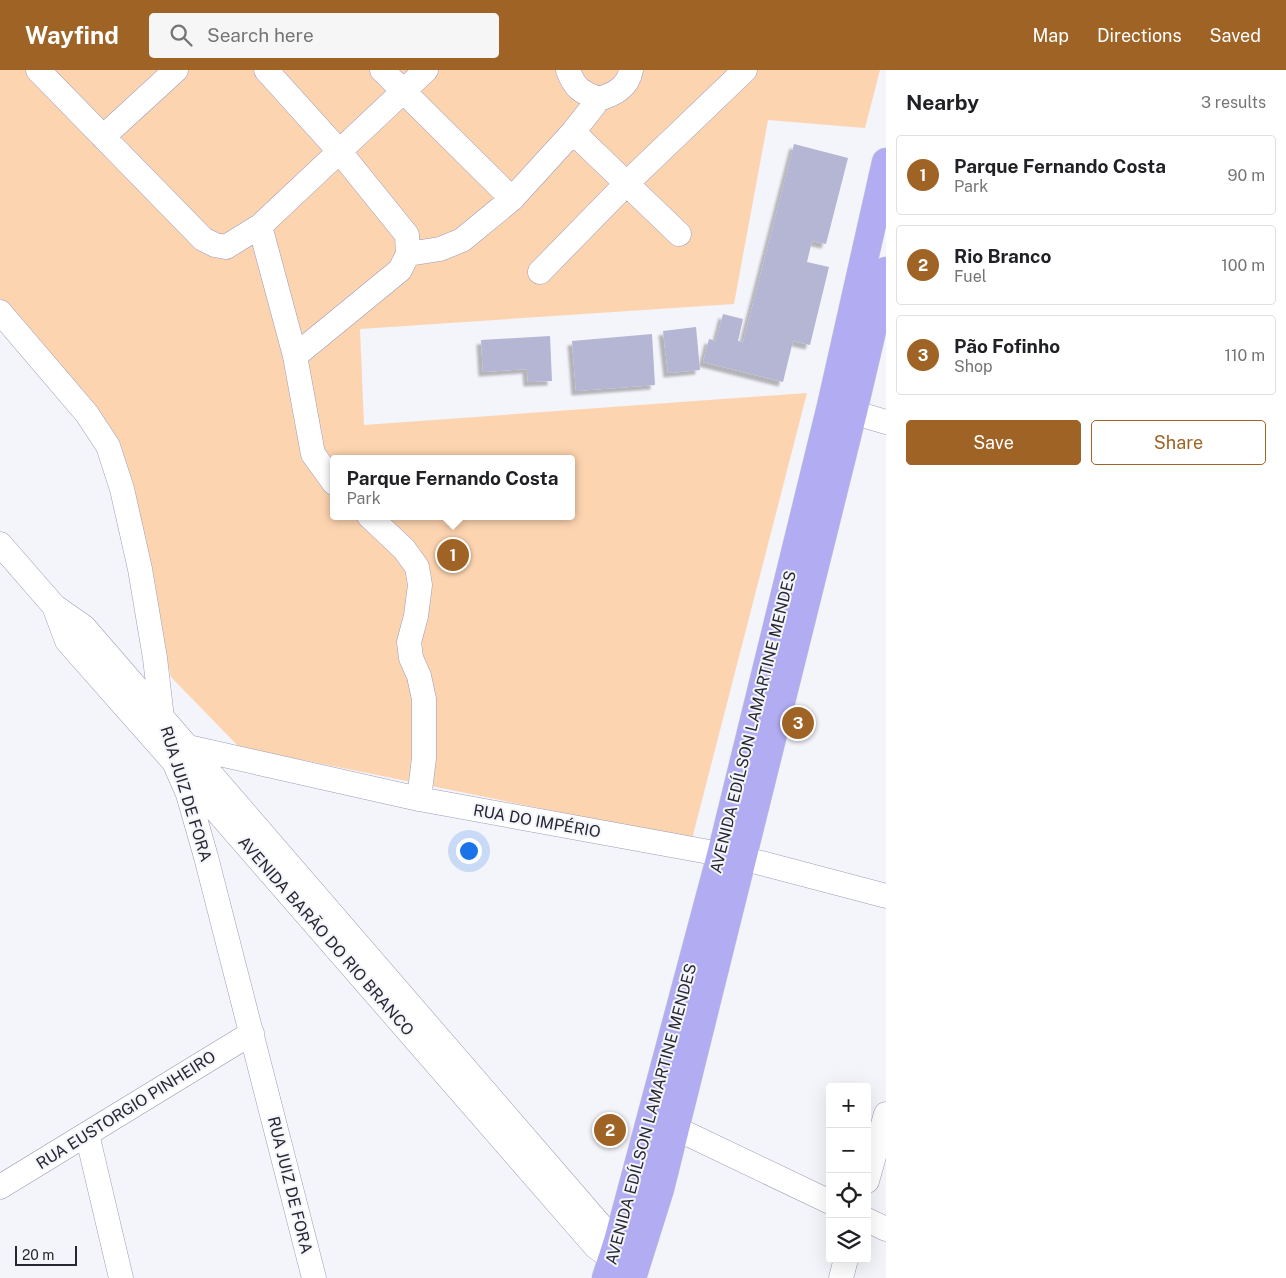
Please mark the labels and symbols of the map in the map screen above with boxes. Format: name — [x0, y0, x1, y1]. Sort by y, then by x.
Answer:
pin: 1 — [437, 536, 469, 574]
street label: AVENIDA EDÍLSON LAMARTINE MENDES — [705, 569, 800, 875]
pin: 3 — [782, 704, 814, 742]
street label: RUA JUIZ DE FORA — [156, 724, 216, 864]
street label: RUA DO IMPÉRIO — [472, 799, 602, 842]
street label: AVENIDA BARÃO DO RIO BRANCO — [234, 832, 418, 1039]
your location — [456, 838, 482, 864]
street label: AVENIDA EDÍLSON LAMARTINE MENDES — [601, 961, 700, 1267]
street label: RUA EUSTORGIO PINHEIRO — [33, 1047, 219, 1173]
pin: 2 — [594, 1111, 626, 1149]
street label: RUA JUIZ DE FORA — [264, 1114, 316, 1256]
scale bar — [15, 1243, 78, 1266]

